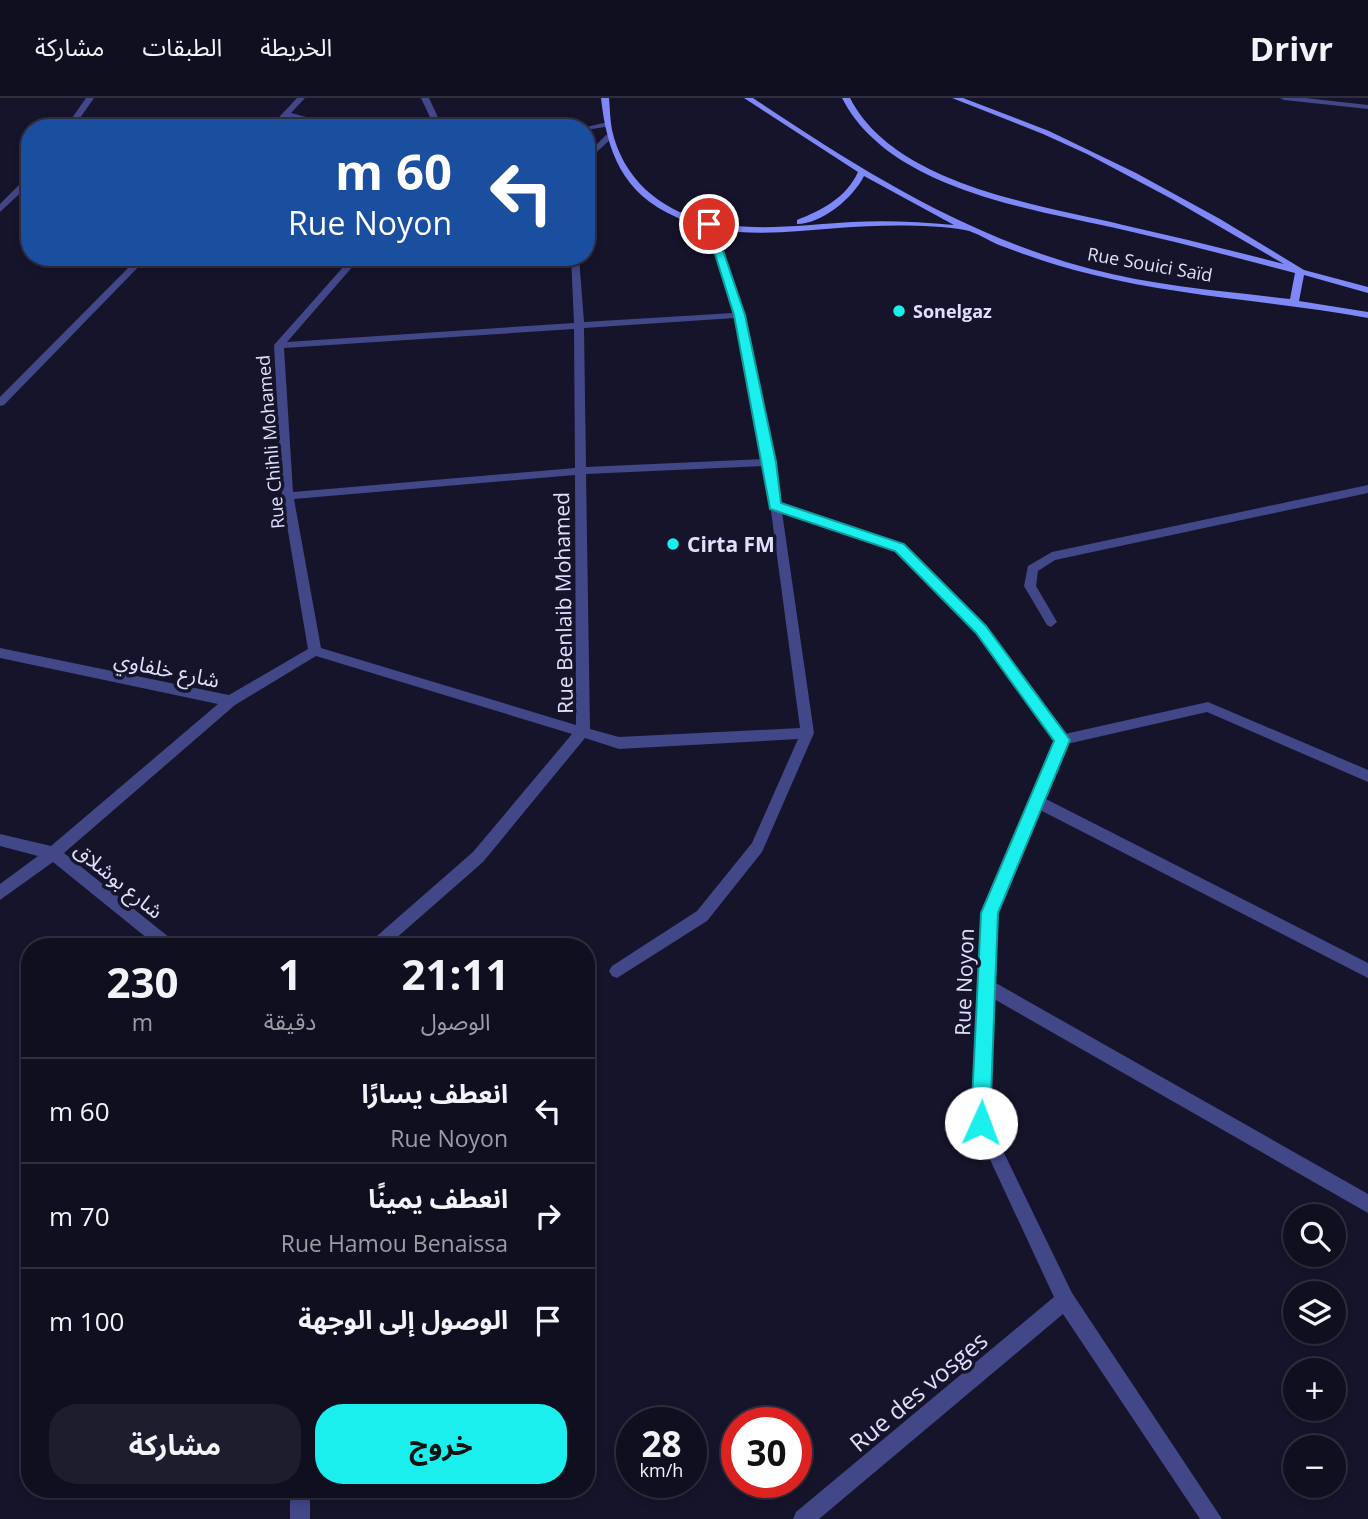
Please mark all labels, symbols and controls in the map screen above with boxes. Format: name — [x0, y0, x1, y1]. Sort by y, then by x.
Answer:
text: Drivr — [1250, 26, 1333, 71]
text: مشاركة — [35, 30, 104, 63]
text: الطبقات — [142, 30, 222, 63]
text: الخريطة — [260, 30, 332, 63]
text: 60 m — [335, 138, 452, 204]
icon: left — [476, 147, 567, 238]
pin — [679, 194, 739, 254]
text: Rue Noyon — [288, 201, 452, 244]
icon: arrive — [690, 205, 728, 243]
street label: Rue Souici Saïd — [1086, 241, 1214, 287]
place label: Sonelgaz — [913, 299, 992, 323]
marker: Sonelgaz — [891, 303, 907, 319]
street label: Rue Chihli Mohamed — [250, 354, 290, 530]
street label: Rue Benlaib Mohamed — [547, 492, 579, 714]
place label: Cirta FM — [687, 530, 775, 558]
marker: Cirta FM — [665, 536, 681, 552]
street label: شارع خلفاوي — [111, 644, 222, 697]
street label: شارع بوشلاق — [67, 835, 169, 926]
street label: Rue Noyon — [948, 928, 980, 1036]
text: 1 — [278, 945, 302, 1002]
text: 21:11 — [402, 945, 510, 1002]
text: 230 — [106, 953, 178, 1010]
text: دقيقة — [264, 1005, 316, 1037]
text: الوصول — [421, 1005, 491, 1037]
text: m — [132, 1006, 153, 1038]
text: انعطف يسارًا — [362, 1075, 508, 1111]
position arrow — [944, 1086, 1018, 1160]
icon: left — [529, 1092, 567, 1130]
text: 60 m — [49, 1093, 110, 1129]
text: Rue Noyon — [390, 1122, 508, 1154]
text: انعطف يمينًا — [368, 1180, 508, 1216]
icon: right — [529, 1197, 567, 1235]
text: 70 m — [49, 1198, 110, 1234]
map controls — [1283, 1204, 1346, 1498]
button: search — [1283, 1204, 1346, 1267]
text: Rue Hamou Benaissa — [281, 1227, 508, 1259]
button: layers — [1283, 1281, 1346, 1344]
text: الوصول إلى الوجهة — [298, 1301, 508, 1337]
icon: arrive — [529, 1302, 567, 1340]
text: 100 m — [49, 1303, 124, 1339]
street label: Rue des vosges — [842, 1323, 994, 1459]
button: + — [1283, 1358, 1346, 1421]
button: مشاركة — [49, 1404, 301, 1484]
button: خروج — [315, 1404, 567, 1484]
speed limit sign: 30 — [721, 1407, 812, 1498]
text: 28 — [641, 1420, 682, 1467]
button: − — [1283, 1435, 1346, 1498]
text: km/h — [640, 1458, 683, 1482]

